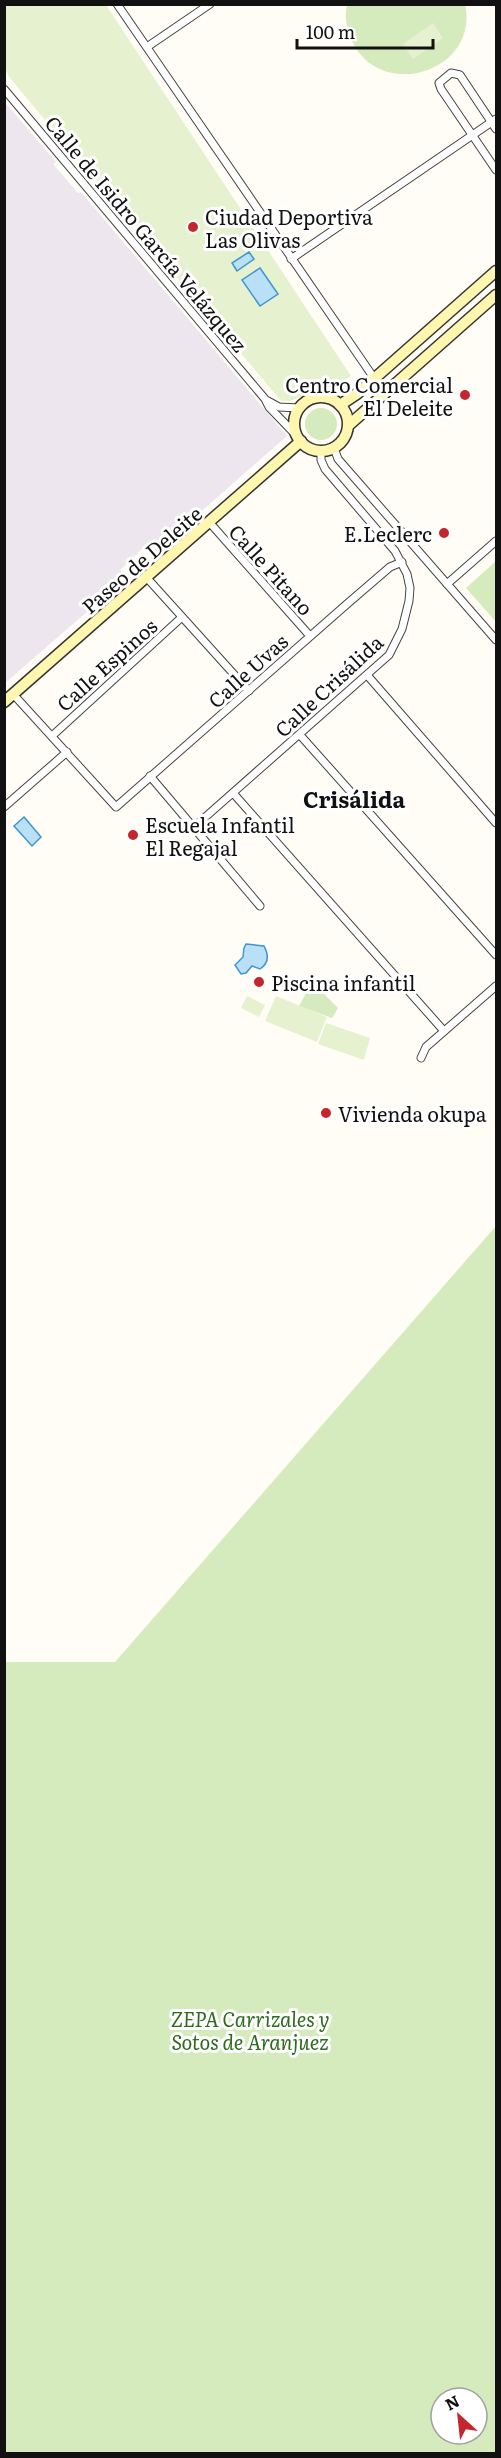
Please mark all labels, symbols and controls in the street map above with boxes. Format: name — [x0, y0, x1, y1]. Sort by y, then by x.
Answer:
scale bar — [297, 12, 434, 50]
text: 100 m — [306, 18, 355, 45]
street label: Calle de Isidro García Velázquez — [39, 108, 255, 358]
place label: Ciudad Deportiva Las Olivas — [205, 201, 373, 254]
marker: Ciudad Deportiva Las Olivas — [186, 220, 200, 234]
place label: Centro Comercial El Deleite — [285, 369, 453, 422]
marker: Centro Comercial El Deleite — [458, 388, 472, 402]
street label: Paseo de Deleite — [74, 498, 208, 620]
street label: Calle Pitano — [223, 517, 321, 621]
place label: E.Leclerc — [344, 518, 432, 548]
marker: E.Leclerc — [437, 526, 451, 540]
street label: Calle Espinos — [49, 611, 163, 717]
street label: Calle Uvas — [200, 626, 294, 714]
street label: Calle Crisálida — [267, 627, 389, 743]
district label: Crisálida — [303, 782, 405, 815]
place label: Escuela Infantil El Regajal — [145, 809, 295, 862]
marker: Escuela Infantil El Regajal — [126, 828, 140, 842]
place label: Piscina infantil — [271, 967, 416, 997]
marker: Piscina infantil — [252, 975, 266, 989]
place label: Vivienda okupa — [338, 1098, 487, 1128]
marker: Vivienda okupa — [319, 1106, 333, 1120]
park label: ZEPA Carrizales y Sotos de Aranjuez — [170, 2003, 330, 2056]
north arrow — [429, 2386, 489, 2446]
text: N — [440, 2388, 463, 2415]

